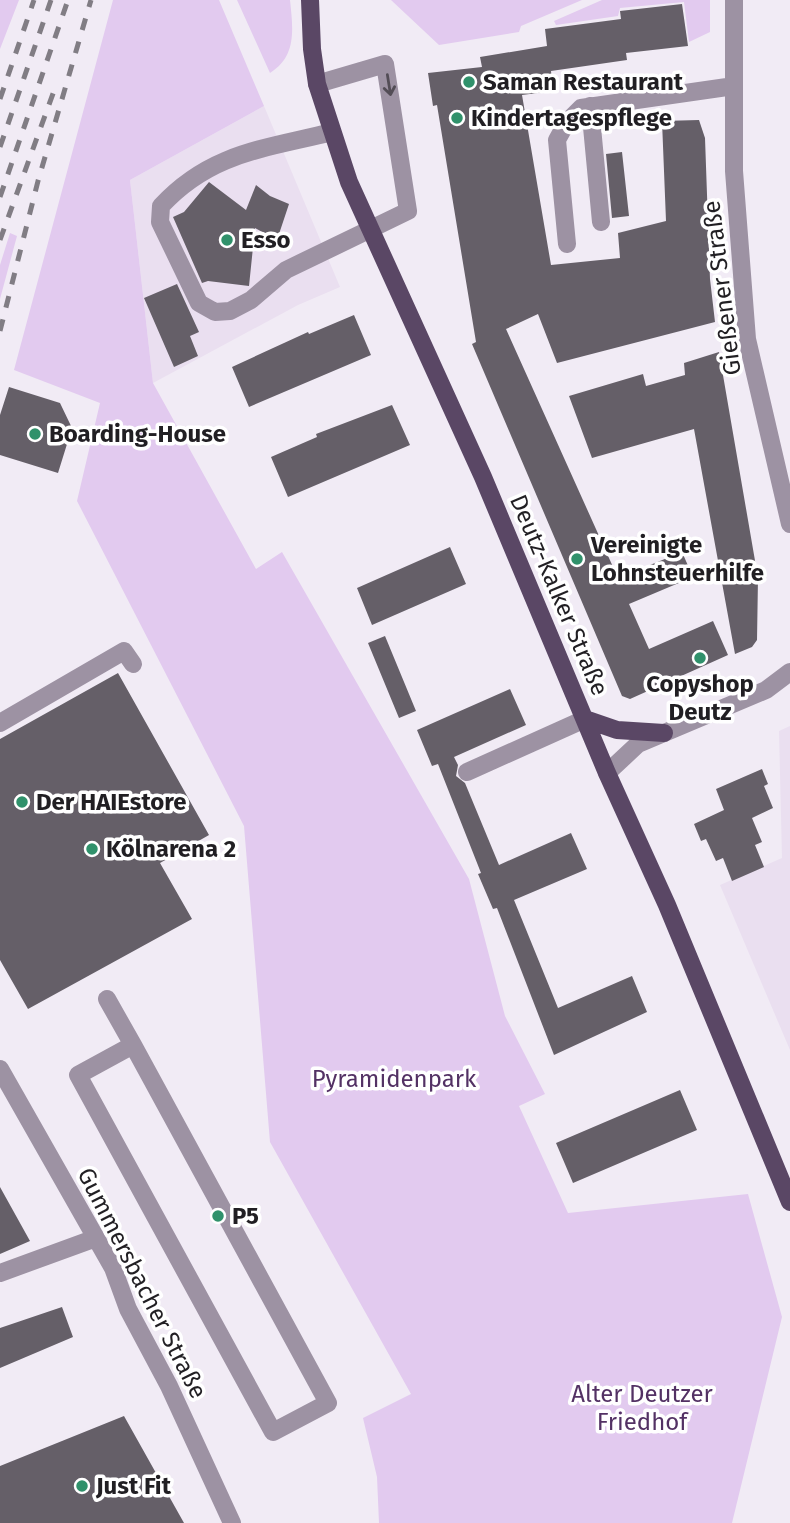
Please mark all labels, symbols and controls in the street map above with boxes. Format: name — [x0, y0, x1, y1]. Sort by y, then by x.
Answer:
place label: Saman Restaurant — [483, 68, 684, 96]
one-way arrow — [382, 74, 395, 96]
marker: Saman Restaurant — [461, 74, 477, 90]
place label: Kindertagespflege — [471, 104, 672, 132]
marker: Kindertagespflege — [449, 110, 465, 126]
street label: Gießener Straße — [697, 199, 747, 377]
place label: Esso — [241, 226, 291, 254]
marker: Esso — [219, 232, 235, 248]
place label: Boarding-House — [49, 420, 226, 448]
marker: Boarding-House — [27, 426, 43, 442]
street label: Deutz-Kalker Straße — [504, 490, 614, 700]
place label: Vereinigte Lohnsteuerhilfe — [590, 531, 764, 587]
marker: Vereinigte Lohnsteuerhilfe — [569, 551, 585, 567]
marker: Copyshop Deutz — [692, 650, 708, 666]
place label: Copyshop Deutz — [646, 670, 754, 726]
place label: Der HAIEstore — [36, 788, 186, 816]
marker: Der HAIEstore — [14, 794, 30, 810]
place label: Kölnarena 2 — [106, 835, 236, 863]
marker: Kölnarena 2 — [84, 841, 100, 857]
park label: Pyramidenpark — [312, 1065, 477, 1093]
street label: Gummersbacher Straße — [72, 1163, 212, 1403]
place label: P5 — [232, 1202, 259, 1230]
marker: P5 — [210, 1208, 226, 1224]
park label: Alter Deutzer Friedhof — [571, 1380, 714, 1436]
place label: Just Fit — [95, 1472, 172, 1500]
marker: Just Fit — [74, 1478, 90, 1494]

